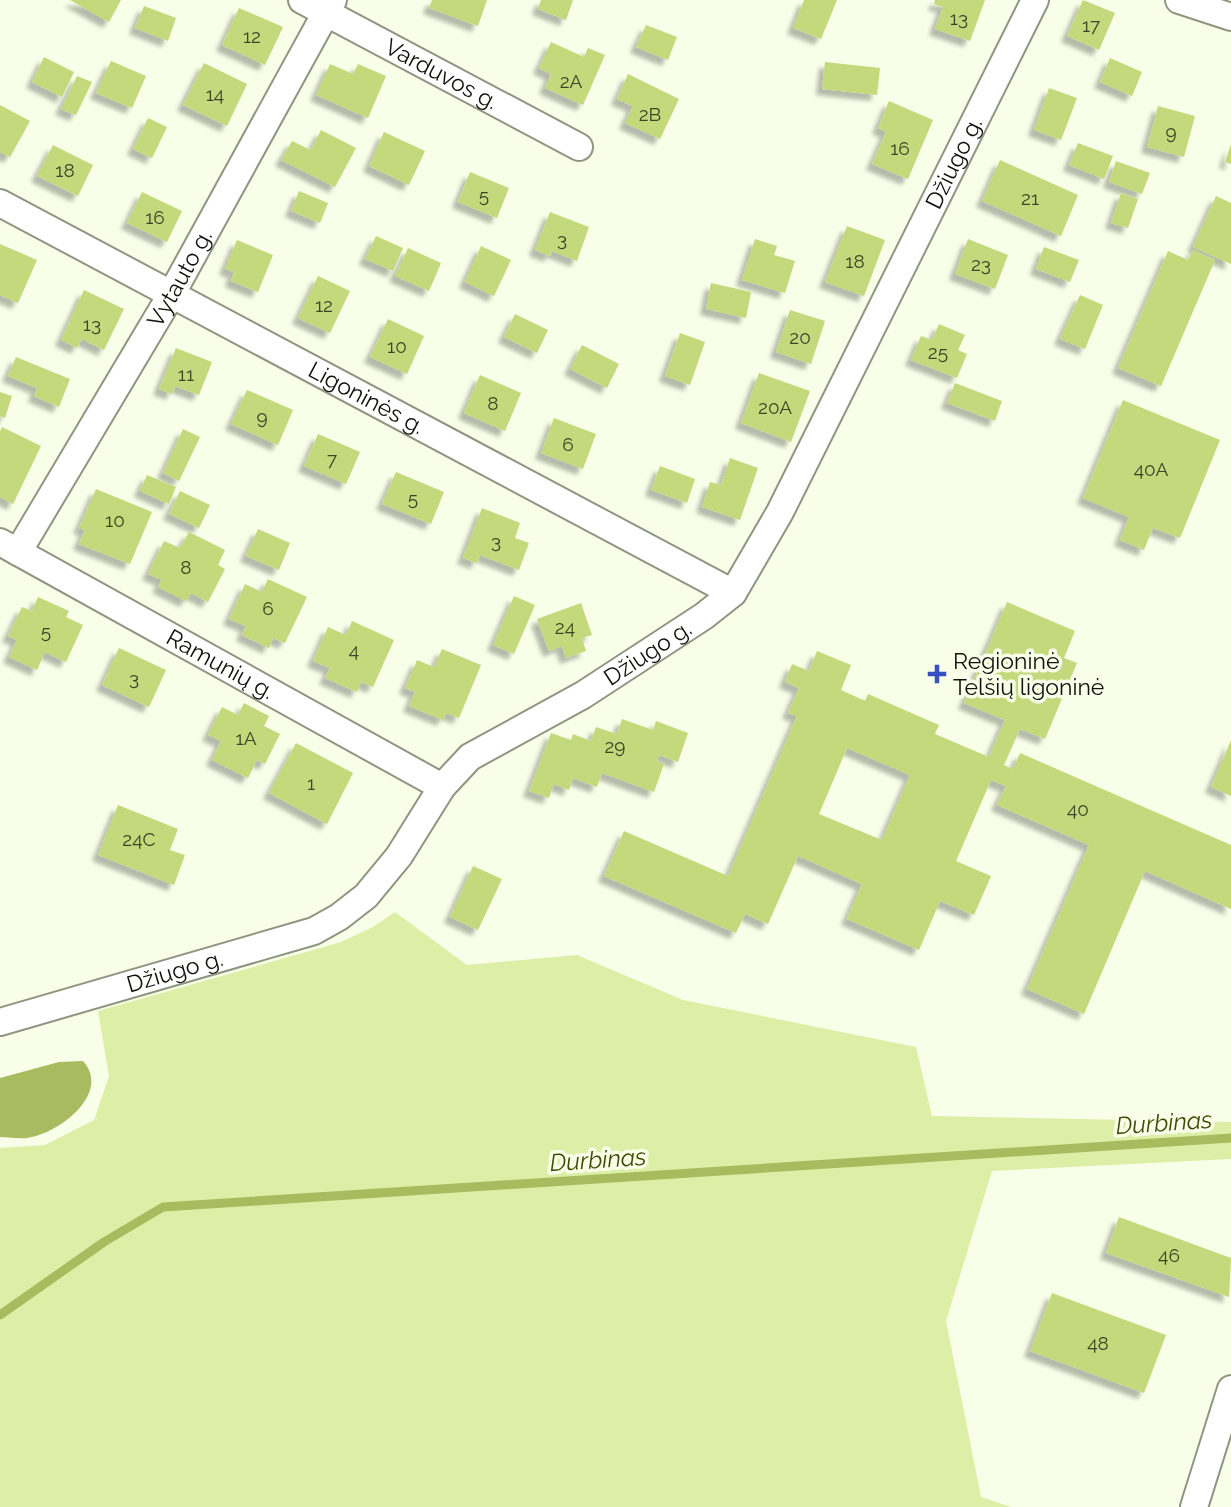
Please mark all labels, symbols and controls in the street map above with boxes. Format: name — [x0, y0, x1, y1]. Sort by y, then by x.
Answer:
house number: 13 — [950, 7, 968, 29]
house number: 17 — [1082, 14, 1100, 36]
house number: 12 — [243, 25, 261, 47]
street label: Varduvos g. — [381, 33, 503, 115]
house number: 2A — [560, 70, 583, 92]
house number: 14 — [206, 83, 224, 105]
house number: 2B — [639, 103, 661, 125]
street label: Džiugo g. — [919, 112, 988, 213]
house number: 9 — [1165, 121, 1177, 143]
house number: 16 — [890, 137, 910, 159]
house number: 18 — [55, 159, 75, 181]
house number: 5 — [479, 184, 489, 206]
house number: 21 — [1021, 187, 1039, 209]
house number: 16 — [145, 206, 165, 228]
street label: Vytauto g. — [141, 225, 217, 332]
house number: 3 — [557, 228, 567, 250]
house number: 18 — [845, 250, 865, 272]
house number: 23 — [971, 253, 991, 275]
house number: 12 — [315, 294, 333, 316]
house number: 13 — [83, 313, 101, 335]
house number: 20 — [789, 326, 811, 348]
house number: 10 — [387, 335, 407, 357]
house number: 25 — [928, 341, 948, 363]
street label: Ligoninės g. — [304, 356, 429, 439]
house number: 11 — [178, 363, 194, 385]
house number: 8 — [487, 392, 499, 414]
house number: 20A — [758, 396, 792, 418]
house number: 9 — [256, 406, 268, 428]
house number: 6 — [562, 433, 574, 455]
house number: 7 — [327, 448, 337, 470]
house number: 40A — [1134, 458, 1168, 480]
house number: 5 — [408, 487, 418, 509]
house number: 10 — [105, 509, 125, 531]
house number: 3 — [491, 530, 501, 552]
house number: 8 — [180, 556, 192, 578]
house number: 6 — [262, 597, 274, 619]
street label: Džiugo g. — [599, 614, 696, 691]
house number: 24 — [555, 616, 575, 638]
house number: 5 — [41, 620, 51, 642]
street label: Ramunių g. — [162, 623, 279, 704]
house number: 4 — [349, 639, 359, 661]
place label: Regioninė Telšių ligoninė — [953, 647, 1104, 700]
marker: Regioninė Telšių ligoninė — [927, 664, 947, 684]
house number: 3 — [129, 667, 139, 689]
house number: 1A — [236, 727, 257, 749]
house number: 29 — [604, 735, 626, 757]
house number: 1 — [307, 772, 315, 794]
house number: 40 — [1067, 798, 1089, 820]
house number: 24C — [122, 828, 156, 850]
street label: Džiugo g. — [123, 944, 226, 998]
water label: Durbinas — [1115, 1105, 1213, 1140]
water label: Durbinas — [549, 1142, 647, 1177]
house number: 46 — [1158, 1244, 1180, 1266]
house number: 48 — [1087, 1332, 1109, 1354]

